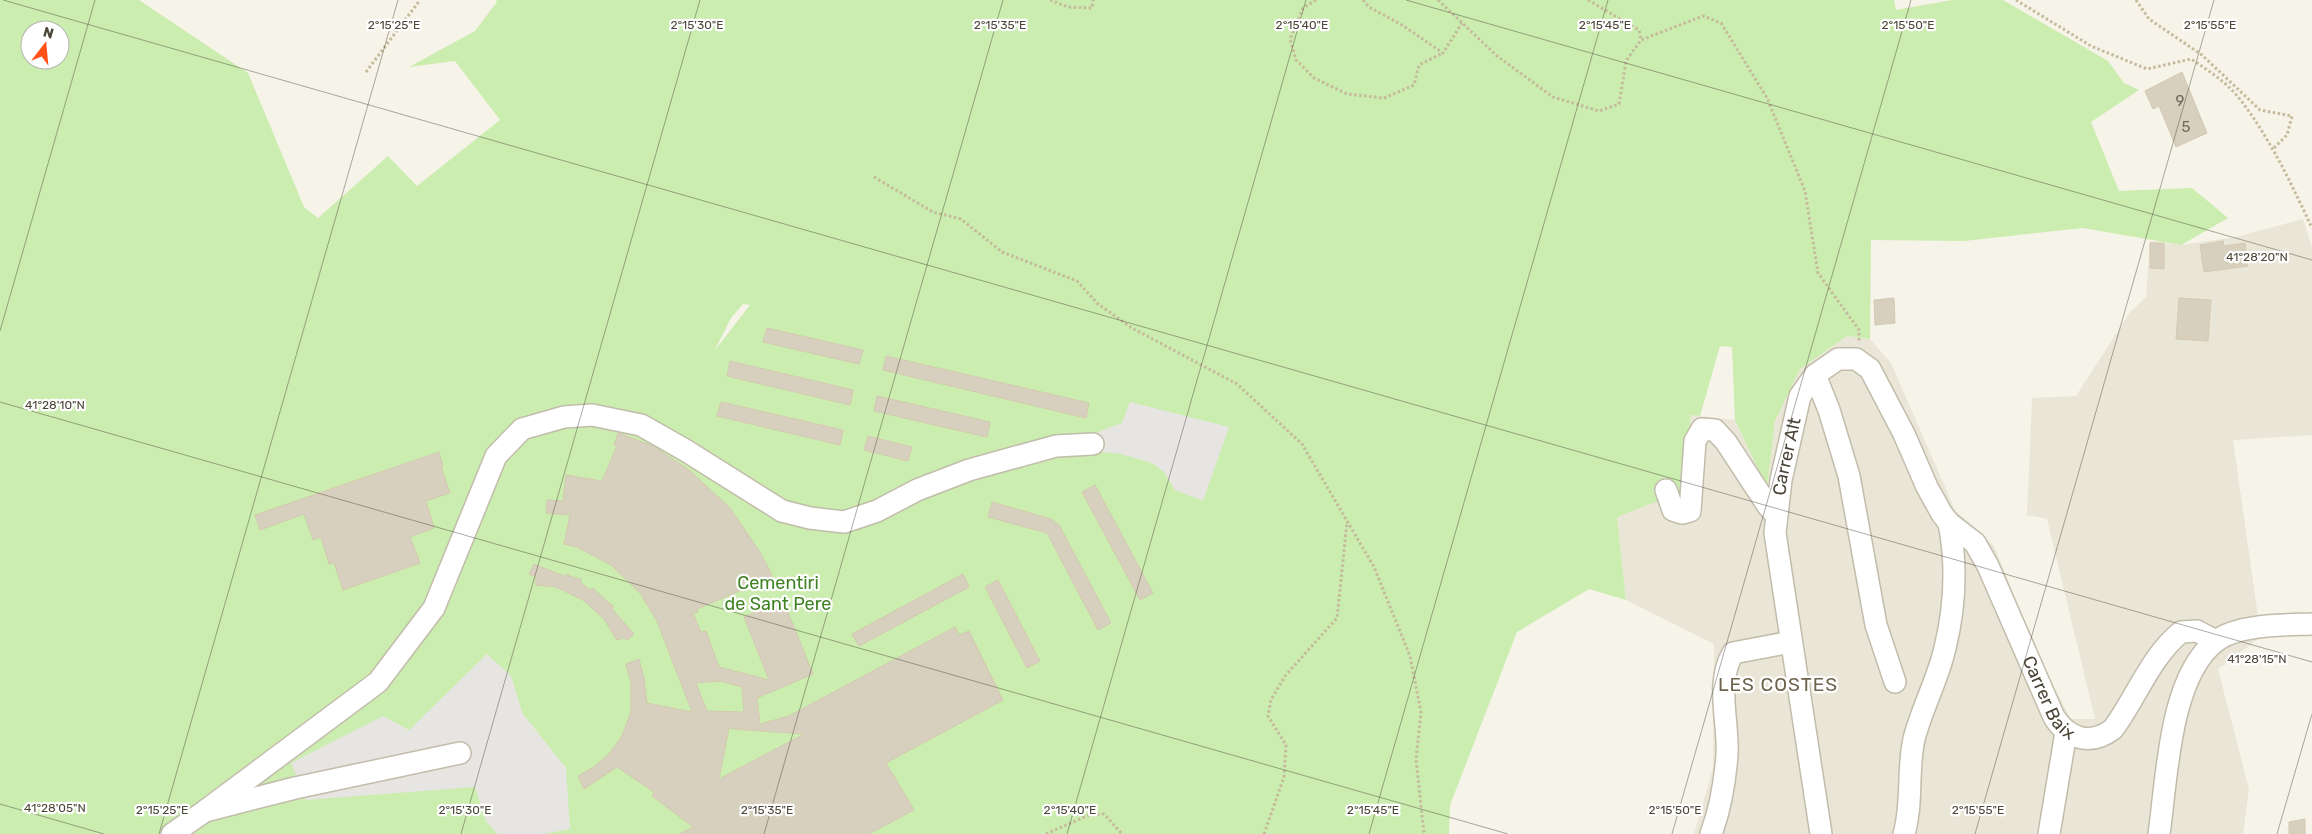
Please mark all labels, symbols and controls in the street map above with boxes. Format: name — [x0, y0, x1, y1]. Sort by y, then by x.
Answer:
text: 2°15'25"E — [368, 18, 420, 32]
text: 2°15'30"E — [670, 18, 724, 32]
text: 2°15'35"E — [974, 18, 1026, 32]
text: 2°15'40"E — [1276, 18, 1328, 32]
text: 2°15'45"E — [1579, 18, 1631, 32]
text: 2°15'50"E — [1881, 18, 1935, 32]
text: 2°15'55"E — [2184, 18, 2236, 32]
north arrow — [20, 20, 70, 70]
text: N — [41, 23, 56, 43]
house number: 9 — [2176, 92, 2185, 110]
house number: 5 — [2182, 118, 2191, 136]
text: 41°28'20"N — [2226, 250, 2288, 264]
text: 41°28'10"N — [25, 398, 85, 412]
street label: Carrer Alt — [1768, 415, 1806, 497]
park label: Cementiri de Sant Pere — [725, 572, 831, 615]
street label: Carrer Baix — [2018, 652, 2079, 745]
text: 41°28'15"N — [2227, 652, 2287, 666]
district label: LES COSTES — [1718, 673, 1838, 696]
text: 41°28'05"N — [24, 801, 86, 815]
text: 2°15'25"E — [136, 803, 188, 817]
text: 2°15'30"E — [438, 803, 492, 817]
text: 2°15'35"E — [741, 803, 793, 817]
text: 2°15'40"E — [1044, 803, 1096, 817]
text: 2°15'45"E — [1347, 803, 1399, 817]
text: 2°15'50"E — [1648, 803, 1702, 817]
text: 2°15'55"E — [1952, 803, 2004, 817]

